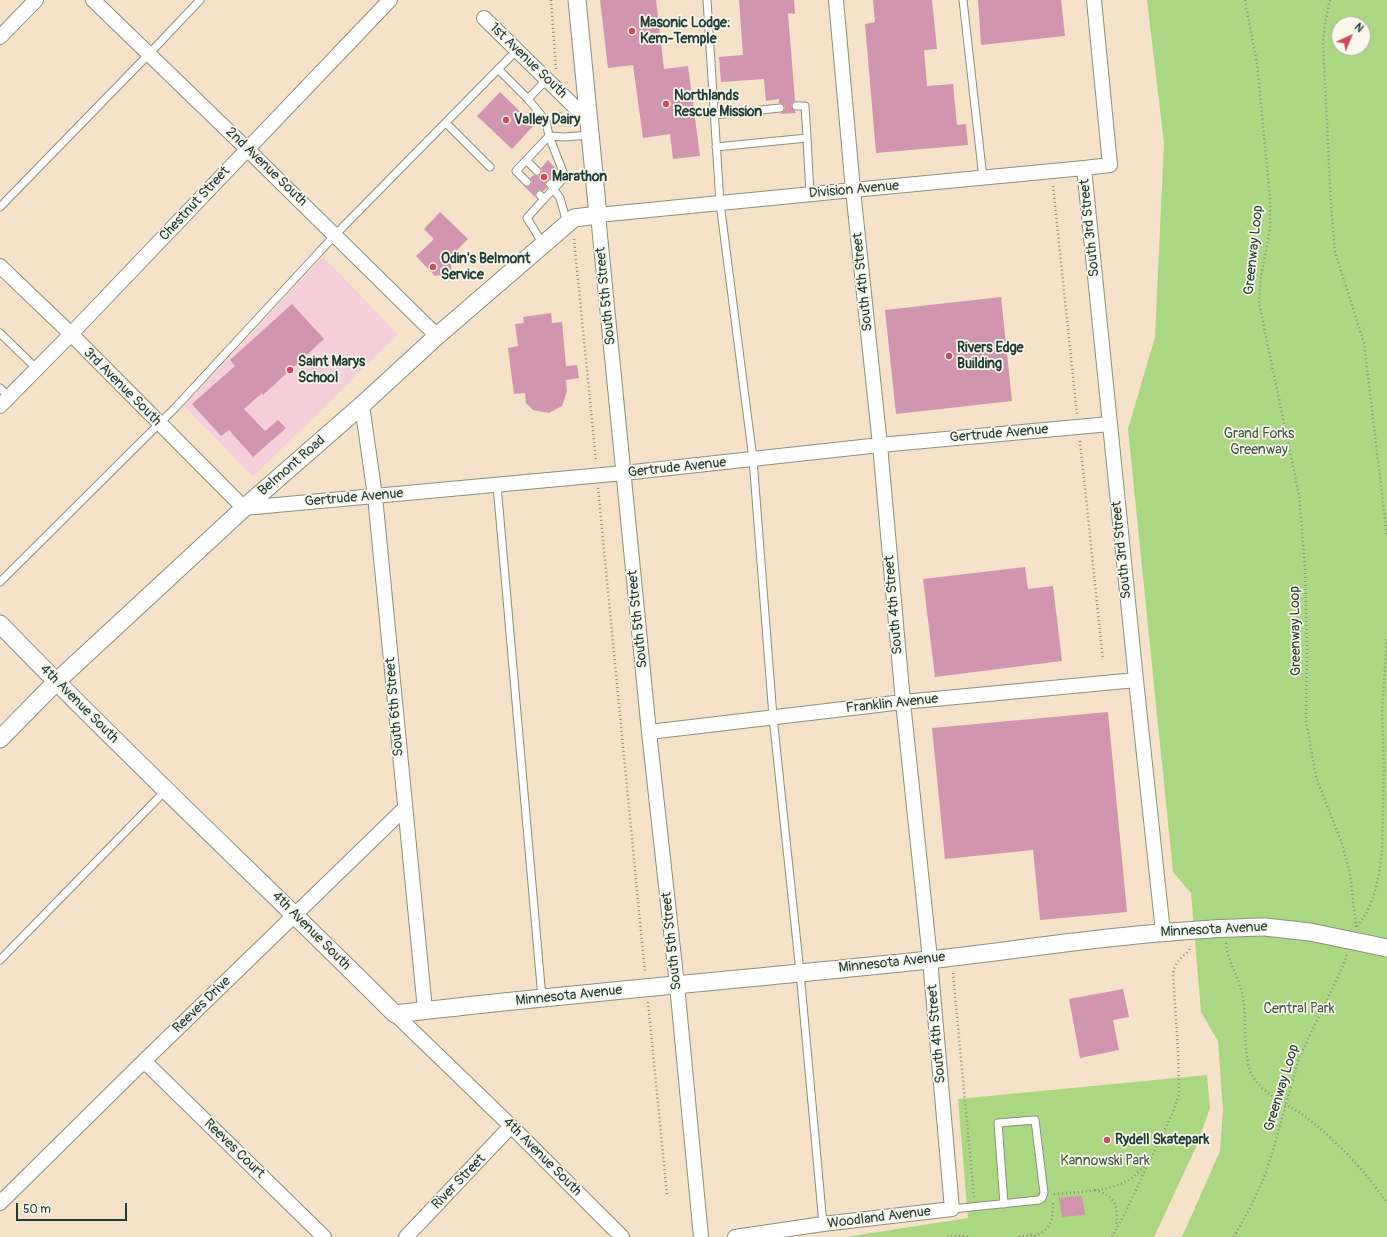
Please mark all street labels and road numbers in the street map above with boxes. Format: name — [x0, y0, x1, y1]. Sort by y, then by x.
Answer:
street label: 1st Avenue South — [486, 20, 570, 102]
street label: 2nd Avenue South — [222, 124, 310, 210]
street label: Chestnut Street — [156, 163, 234, 245]
street label: Division Avenue — [808, 178, 900, 202]
street label: South 3rd Street — [1077, 178, 1103, 278]
street label: Greenway Loop — [1241, 204, 1267, 296]
street label: South 4th Street — [849, 232, 877, 332]
street label: South 5th Street — [592, 246, 620, 346]
street label: 3rd Avenue South — [79, 344, 165, 430]
street label: Gertrude Avenue — [949, 421, 1049, 447]
street label: Belmont Road — [255, 432, 329, 500]
street label: Gertrude Avenue — [627, 454, 727, 482]
street label: Gertrude Avenue — [304, 485, 404, 511]
street label: South 3rd Street — [1109, 500, 1135, 600]
street label: South 4th Street — [881, 555, 907, 655]
street label: South 5th Street — [624, 569, 652, 669]
street label: Greenway Loop — [1287, 586, 1305, 676]
street label: South 6th Street — [382, 657, 408, 757]
street label: 4th Avenue South — [36, 661, 122, 747]
street label: Franklin Avenue — [845, 691, 939, 717]
street label: 4th Avenue South — [268, 888, 354, 974]
street label: South 5th Street — [658, 891, 686, 991]
street label: Minnesota Avenue — [1160, 919, 1268, 941]
street label: Minnesota Avenue — [838, 949, 946, 977]
street label: Reeves Drive — [169, 973, 235, 1037]
street label: Minnesota Avenue — [515, 982, 623, 1010]
street label: South 4th Street — [924, 984, 950, 1084]
street label: Greenway Loop — [1261, 1042, 1303, 1134]
street label: 4th Avenue South — [499, 1114, 585, 1200]
street label: Reeves Court — [200, 1116, 268, 1182]
street label: River Street — [429, 1151, 489, 1213]
street label: Woodland Avenue — [826, 1203, 932, 1233]

